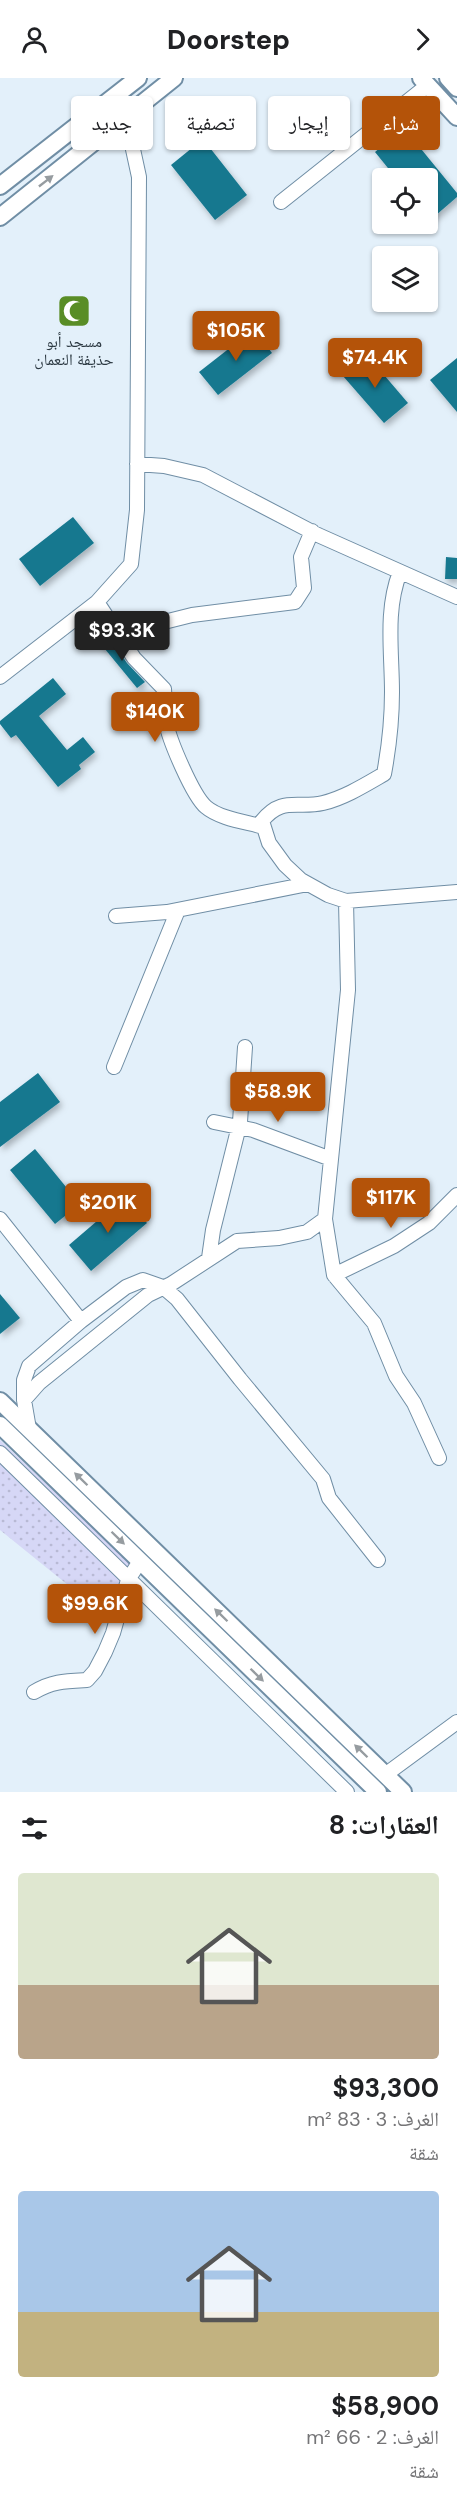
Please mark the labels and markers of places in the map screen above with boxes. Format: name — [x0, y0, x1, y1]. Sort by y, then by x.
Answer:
mosque icon: مسجد أبو حذيفة النعمان — [56, 293, 92, 329]
pin: $105K — [194, 311, 278, 362]
place label: مسجد أبو حذيفة النعمان — [34, 331, 114, 370]
pin: $74.4K — [326, 338, 424, 389]
pin: $93.3K — [73, 611, 171, 662]
pin: $140K — [113, 692, 197, 743]
pin: $58.9K — [229, 1072, 327, 1123]
pin: $117K — [349, 1178, 433, 1229]
pin: $201K — [66, 1183, 150, 1234]
pin: $99.6K — [46, 1584, 144, 1635]

